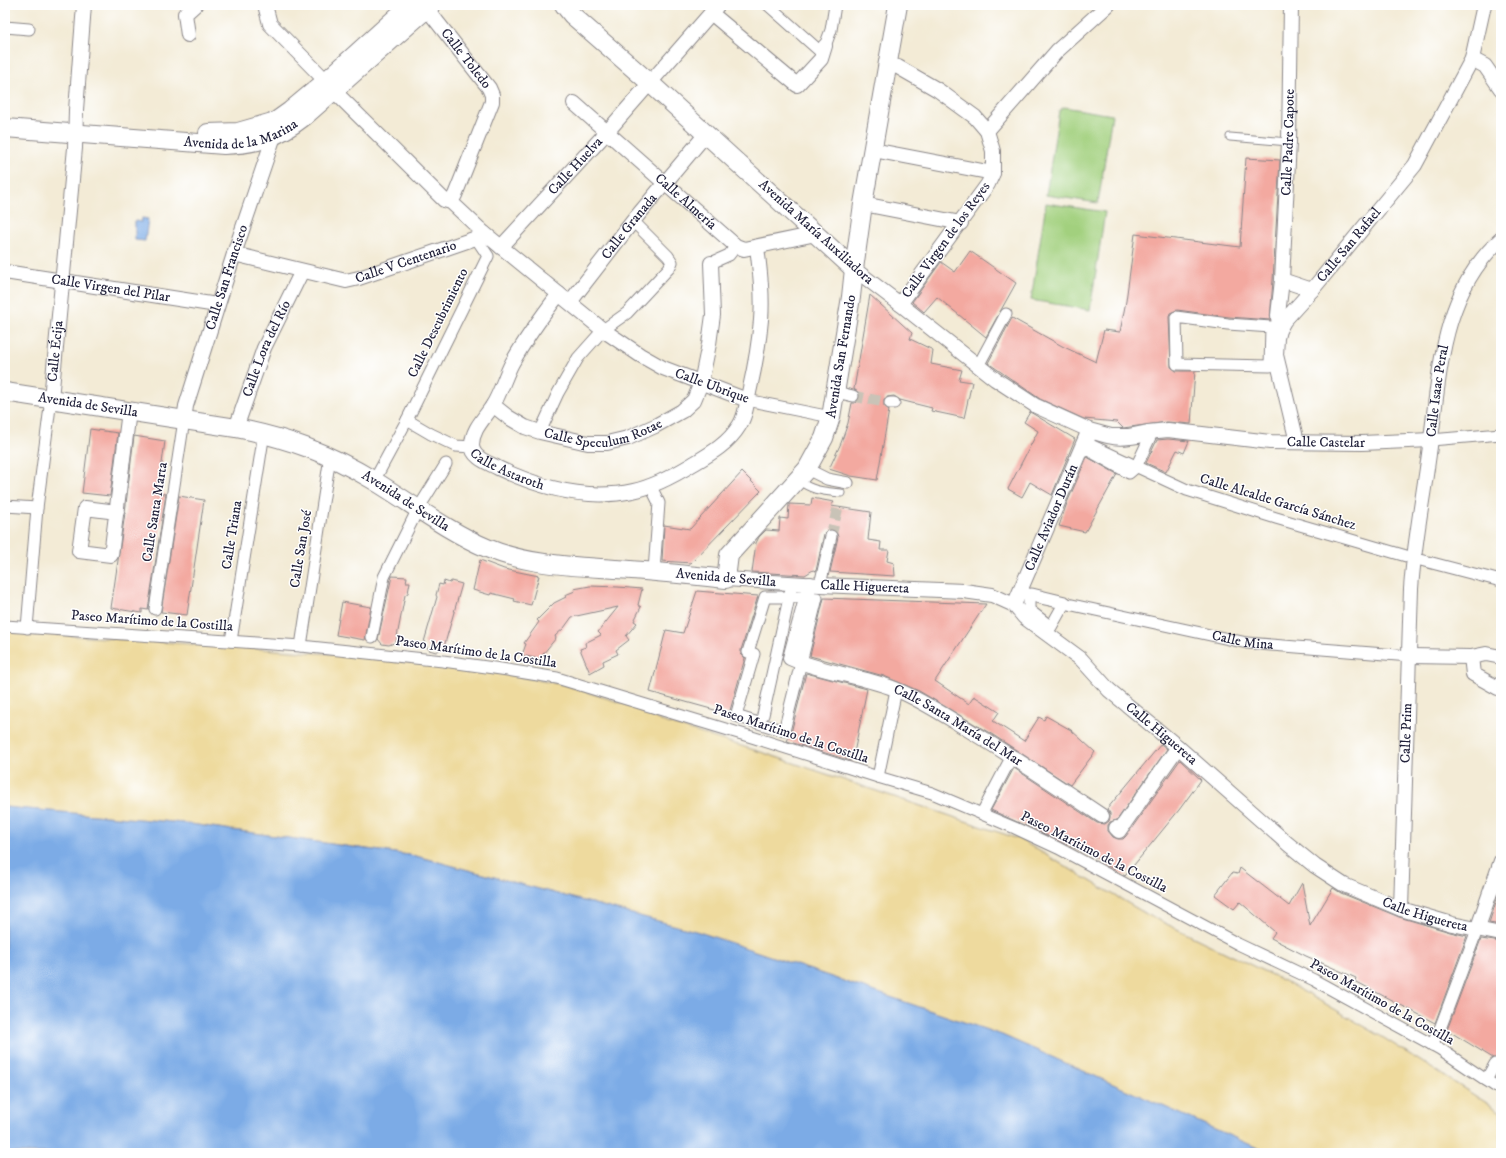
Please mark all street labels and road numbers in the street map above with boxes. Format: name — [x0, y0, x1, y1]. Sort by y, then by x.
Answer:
street label: Calle Toledo — [437, 25, 495, 93]
street label: Calle Padre Capote — [1277, 89, 1299, 196]
street label: Avenida de la Marina — [183, 115, 301, 154]
street label: Calle Huelva — [544, 133, 607, 199]
street label: Calle Almería — [651, 169, 720, 234]
street label: Avenida María Auxiliadora — [755, 176, 877, 288]
street label: Calle Virgen de los Reyes — [898, 178, 994, 302]
street label: Calle Granada — [597, 190, 661, 263]
street label: Calle San Rafael — [1313, 203, 1386, 286]
street label: Calle San Francisco — [202, 222, 252, 332]
street label: Calle V Centenario — [353, 236, 459, 288]
street label: Calle Descubrimiento — [404, 265, 472, 381]
street label: Calle Virgen del Pilar — [50, 270, 172, 307]
street label: Avenida San Fernando — [822, 293, 860, 419]
street label: Calle Lora del Río — [239, 297, 295, 399]
street label: Calle Écija — [44, 320, 67, 383]
street label: Calle Isaac Peral — [1422, 342, 1453, 438]
street label: Calle Ubrique — [672, 364, 752, 408]
street label: Avenida de Sevilla — [37, 388, 139, 422]
street label: Calle Speculum Rotae — [542, 415, 666, 452]
street label: Calle Castelar — [1287, 433, 1366, 452]
street label: Calle Astaroth — [465, 445, 547, 495]
street label: Calle Santa Marta — [138, 461, 172, 563]
street label: Calle Aviador Durán — [1021, 461, 1083, 574]
street label: Avenida de Sevilla — [359, 466, 453, 536]
street label: Calle Alcalde García Sánchez — [1198, 470, 1358, 534]
street label: Calle Triana — [218, 499, 246, 571]
street label: Calle San José — [286, 509, 316, 589]
street label: Avenida de Sevilla — [675, 565, 777, 591]
street label: Calle Higuereta — [820, 576, 909, 598]
street label: Paseo Marítimo de la Costilla — [70, 606, 234, 636]
street label: Calle Mina — [1210, 627, 1274, 654]
street label: Paseo Marítimo de la Costilla — [394, 632, 558, 672]
street label: Calle Santa María del Mar — [891, 680, 1027, 771]
street label: Calle Higuereta — [1122, 698, 1201, 769]
street label: Paseo Marítimo de la Costilla — [711, 700, 871, 768]
street label: Calle Prim — [1397, 702, 1416, 763]
street label: Paseo Marítimo de la Costilla — [1018, 807, 1170, 897]
street label: Calle Higuereta — [1379, 893, 1469, 936]
street label: Paseo Marítimo de la Costilla — [1307, 955, 1457, 1049]

